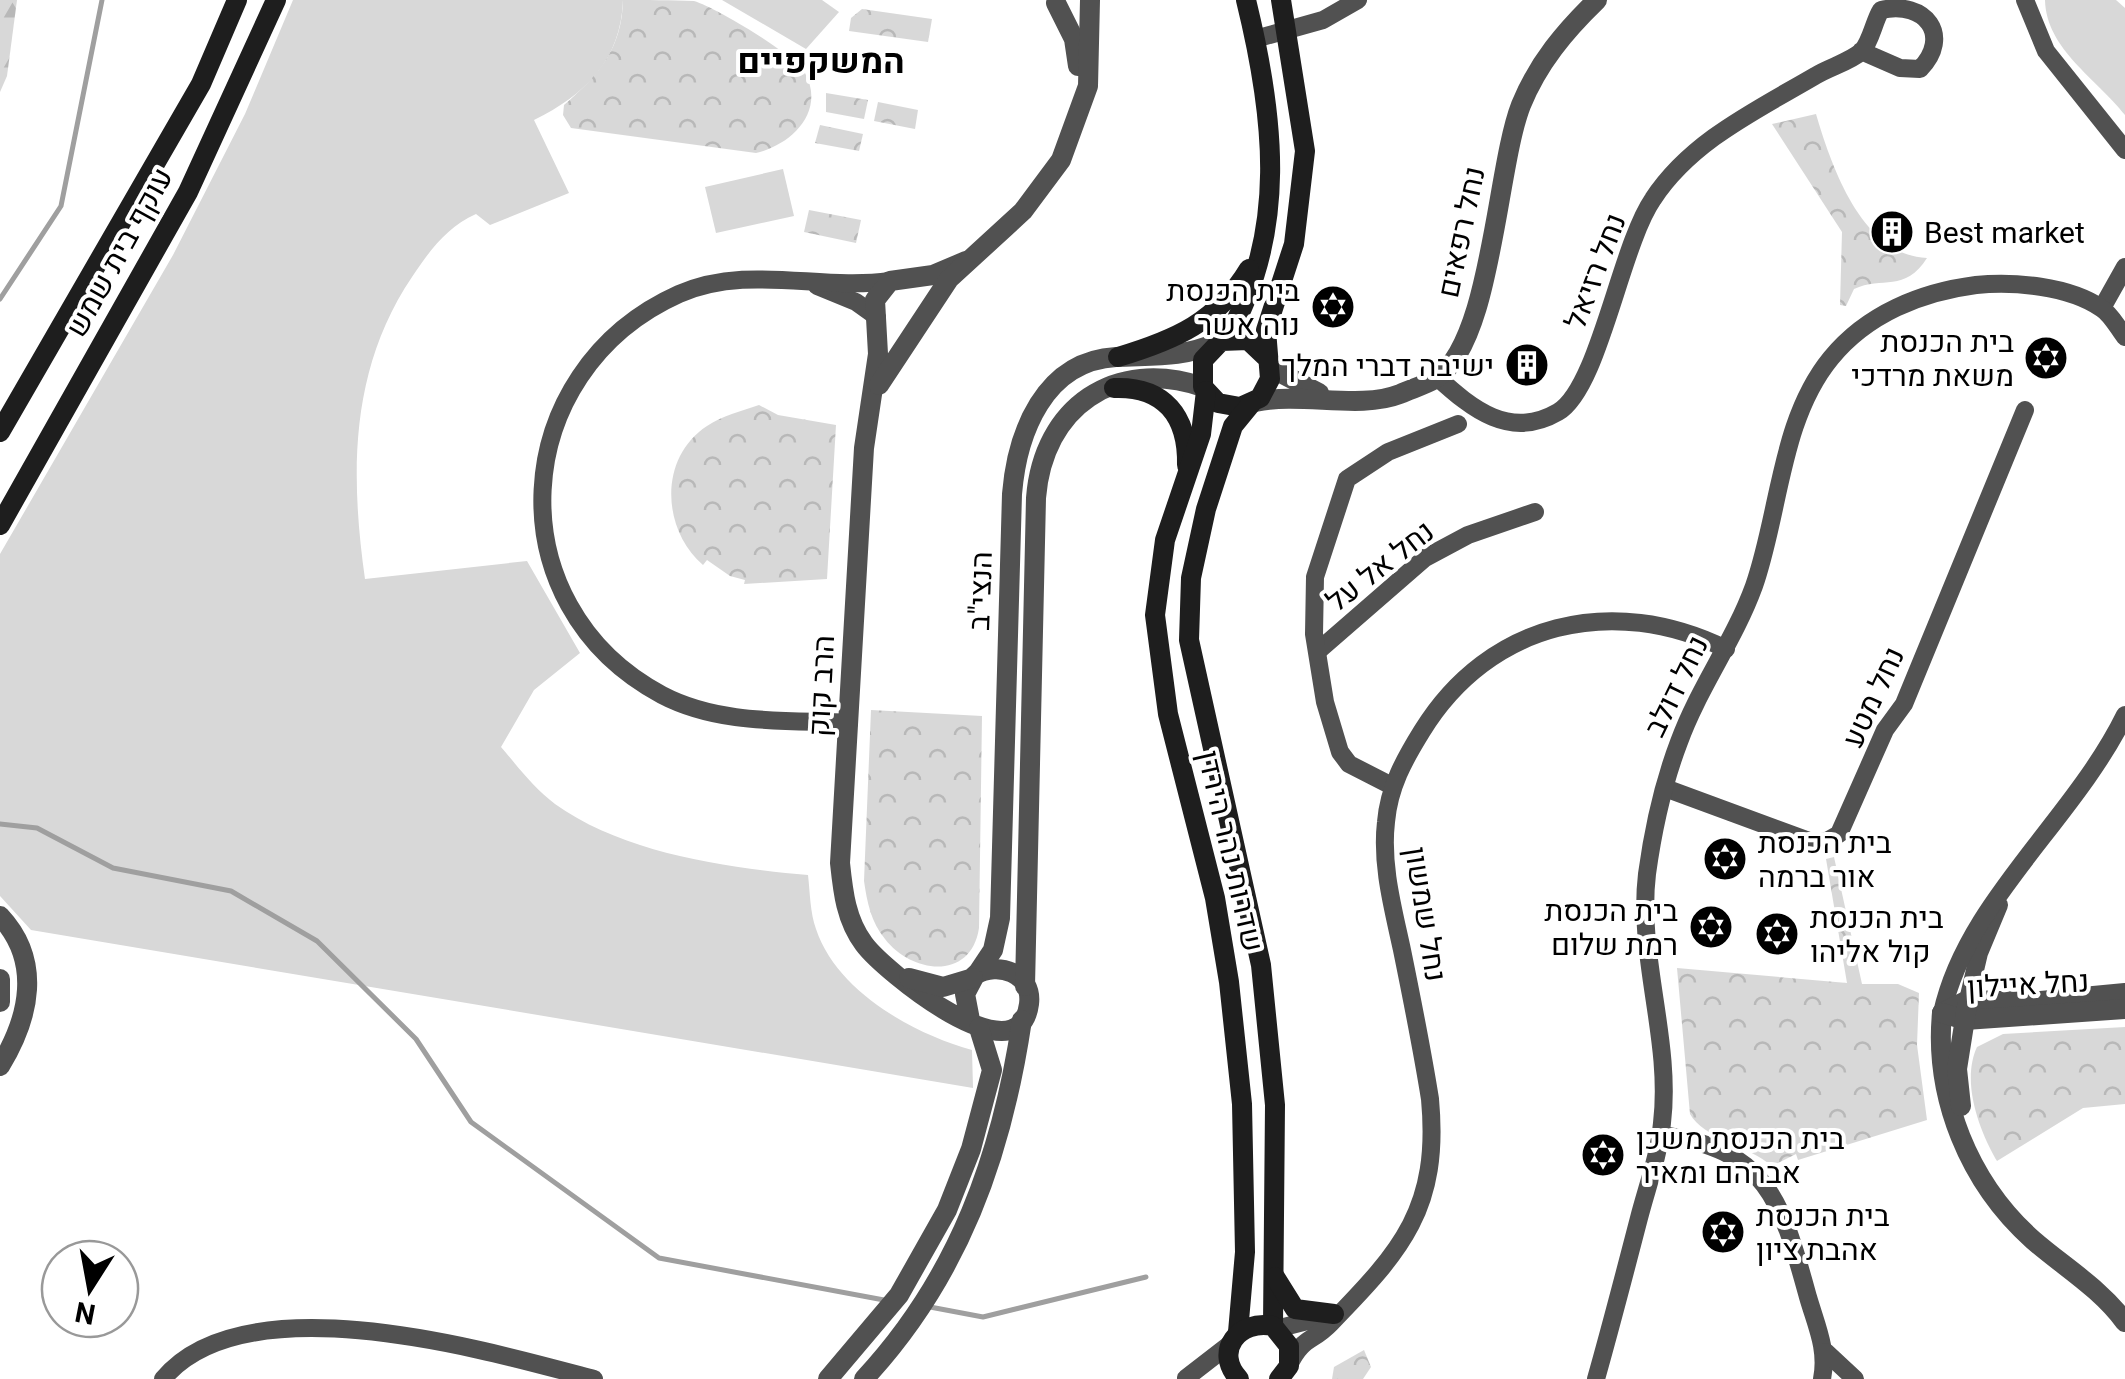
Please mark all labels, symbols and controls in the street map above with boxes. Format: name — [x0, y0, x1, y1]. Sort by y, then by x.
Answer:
district label: המשקפיים — [737, 41, 905, 82]
street label: עוקף בית שמש — [58, 161, 180, 343]
street label: נחל רפאים — [1430, 163, 1492, 301]
street label: נחל רזיאל — [1557, 208, 1633, 334]
building icon: Best market — [1869, 209, 1915, 255]
place label: Best market — [1924, 215, 2085, 250]
place label: בית הכנסת נוה אשר — [1166, 273, 1300, 342]
synagogue icon: בית הכנסת נוה אשר — [1310, 284, 1356, 330]
place label: בית הכנסת משאת מרדכי — [1851, 324, 2014, 393]
synagogue icon: בית הכנסת משאת מרדכי — [2023, 335, 2069, 381]
building icon: ישיבה דברי המלך — [1504, 342, 1550, 388]
place label: ישיבה דברי המלך — [1282, 348, 1494, 383]
street label: נחל אל על — [1319, 513, 1441, 619]
street label: הנצי"ב — [961, 551, 999, 631]
street label: נחל דולב — [1637, 630, 1715, 742]
street label: הרב קוק — [801, 634, 841, 738]
street label: נחל מטע — [1835, 641, 1911, 753]
street label: שדרות נהר הירדן — [1191, 747, 1271, 955]
place label: בית הכנסת אור ברמה — [1758, 825, 1892, 894]
synagogue icon: בית הכנסת אור ברמה — [1702, 836, 1748, 882]
street label: נחל שמשון — [1398, 844, 1454, 984]
place label: בית הכנסת רמת שלום — [1544, 893, 1678, 962]
place label: בית הכנסת קול אליהו — [1810, 900, 1944, 969]
synagogue icon: בית הכנסת רמת שלום — [1688, 904, 1734, 950]
synagogue icon: בית הכנסת קול אליהו — [1754, 911, 1800, 957]
street label: נחל איילון — [1966, 963, 2090, 1005]
place label: בית הכנסת משכן אברהם ומאיר — [1636, 1121, 1845, 1190]
synagogue icon: בית הכנסת משכן אברהם ומאיר — [1580, 1132, 1626, 1178]
place label: בית הכנסת אהבת ציון — [1756, 1198, 1890, 1267]
synagogue icon: בית הכנסת אהבת ציון — [1700, 1209, 1746, 1255]
north arrow — [40, 1239, 140, 1339]
text: N — [72, 1295, 98, 1331]

